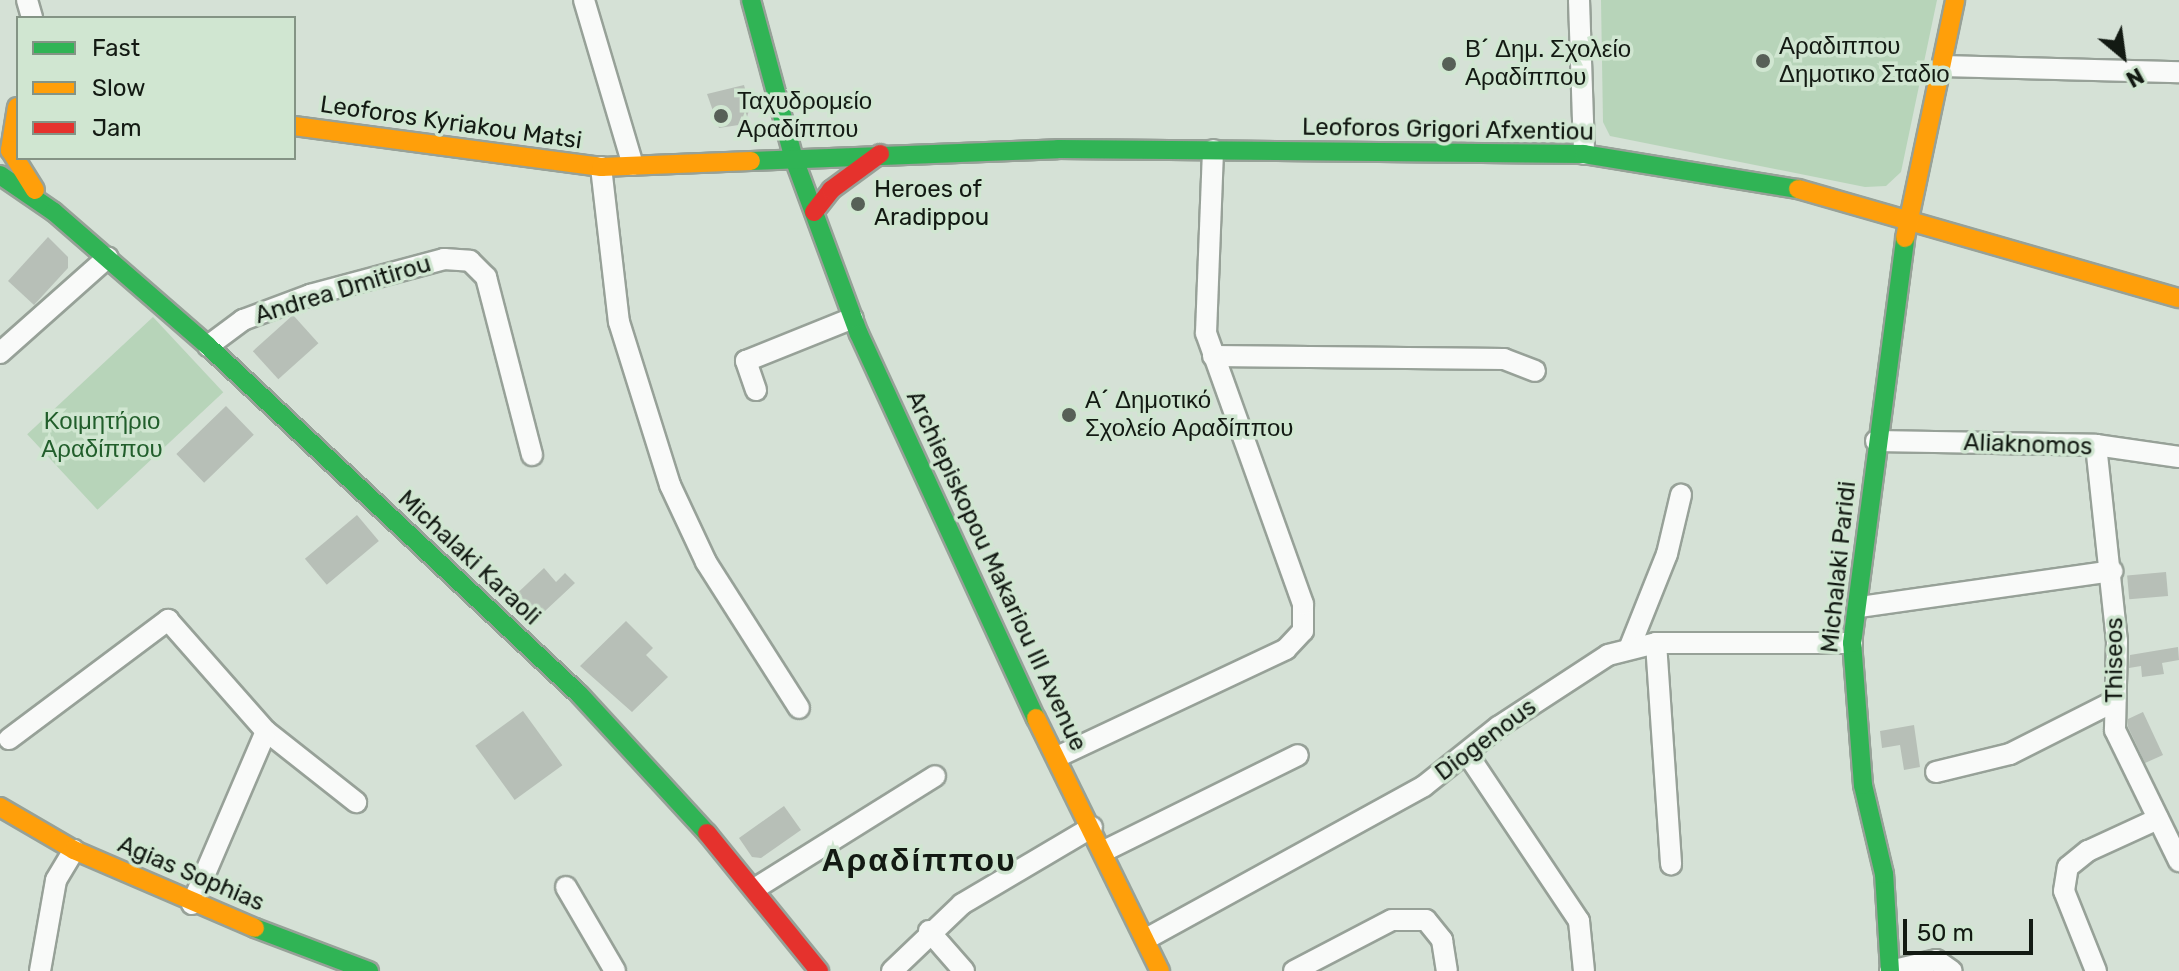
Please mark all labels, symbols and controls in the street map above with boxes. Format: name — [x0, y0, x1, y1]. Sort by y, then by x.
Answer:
legend — [16, 16, 296, 160]
north arrow — [2083, 16, 2163, 96]
place label: Αραδιππου Δημοτικο Σταδιο — [1779, 33, 1950, 89]
text: Fast — [92, 34, 140, 62]
place label: Β´ Δημ. Σχολείο Αραδίππου — [1465, 36, 1631, 92]
marker: Αραδιππου Δημοτικο Σταδιο — [1754, 52, 1772, 70]
marker: Β´ Δημ. Σχολείο Αραδίππου — [1440, 55, 1458, 73]
text: N — [2121, 62, 2148, 93]
text: Slow — [92, 74, 145, 102]
place label: Ταχυδρομείο Αραδίππου — [737, 88, 872, 144]
street label: Leoforos Kyriakou Matsi — [318, 90, 584, 156]
marker: Ταχυδρομείο Αραδίππου — [712, 107, 730, 125]
street label: Leoforos Grigori Afxentiou — [1301, 113, 1595, 147]
text: Jam — [92, 114, 142, 142]
place label: Heroes of Aradippou — [874, 176, 989, 232]
marker: Heroes of Aradippou — [849, 195, 867, 213]
street label: Andrea Dmitirou — [252, 250, 434, 330]
street label: Archiepiskopou Makariou III Avenue — [900, 386, 1092, 756]
place label: Α´ Δημοτικό Σχολείο Αραδίππου — [1085, 387, 1293, 443]
marker: Α´ Δημοτικό Σχολείο Αραδίππου — [1060, 406, 1078, 424]
park label: Κοιμητήριο Αραδίππου — [41, 408, 163, 464]
street label: Aliaknomos — [1963, 428, 2093, 462]
street label: Michalaki Paridi — [1816, 480, 1862, 654]
street label: Michalaki Karaoli — [392, 485, 546, 631]
street label: Thiseos — [2101, 617, 2129, 703]
street label: Diogenous — [1430, 693, 1542, 787]
street label: Agias Sophias — [113, 830, 269, 918]
district label: Αραδίππου — [821, 841, 1017, 879]
scale bar — [1907, 903, 2037, 953]
text: 50 m — [1917, 919, 1974, 947]

